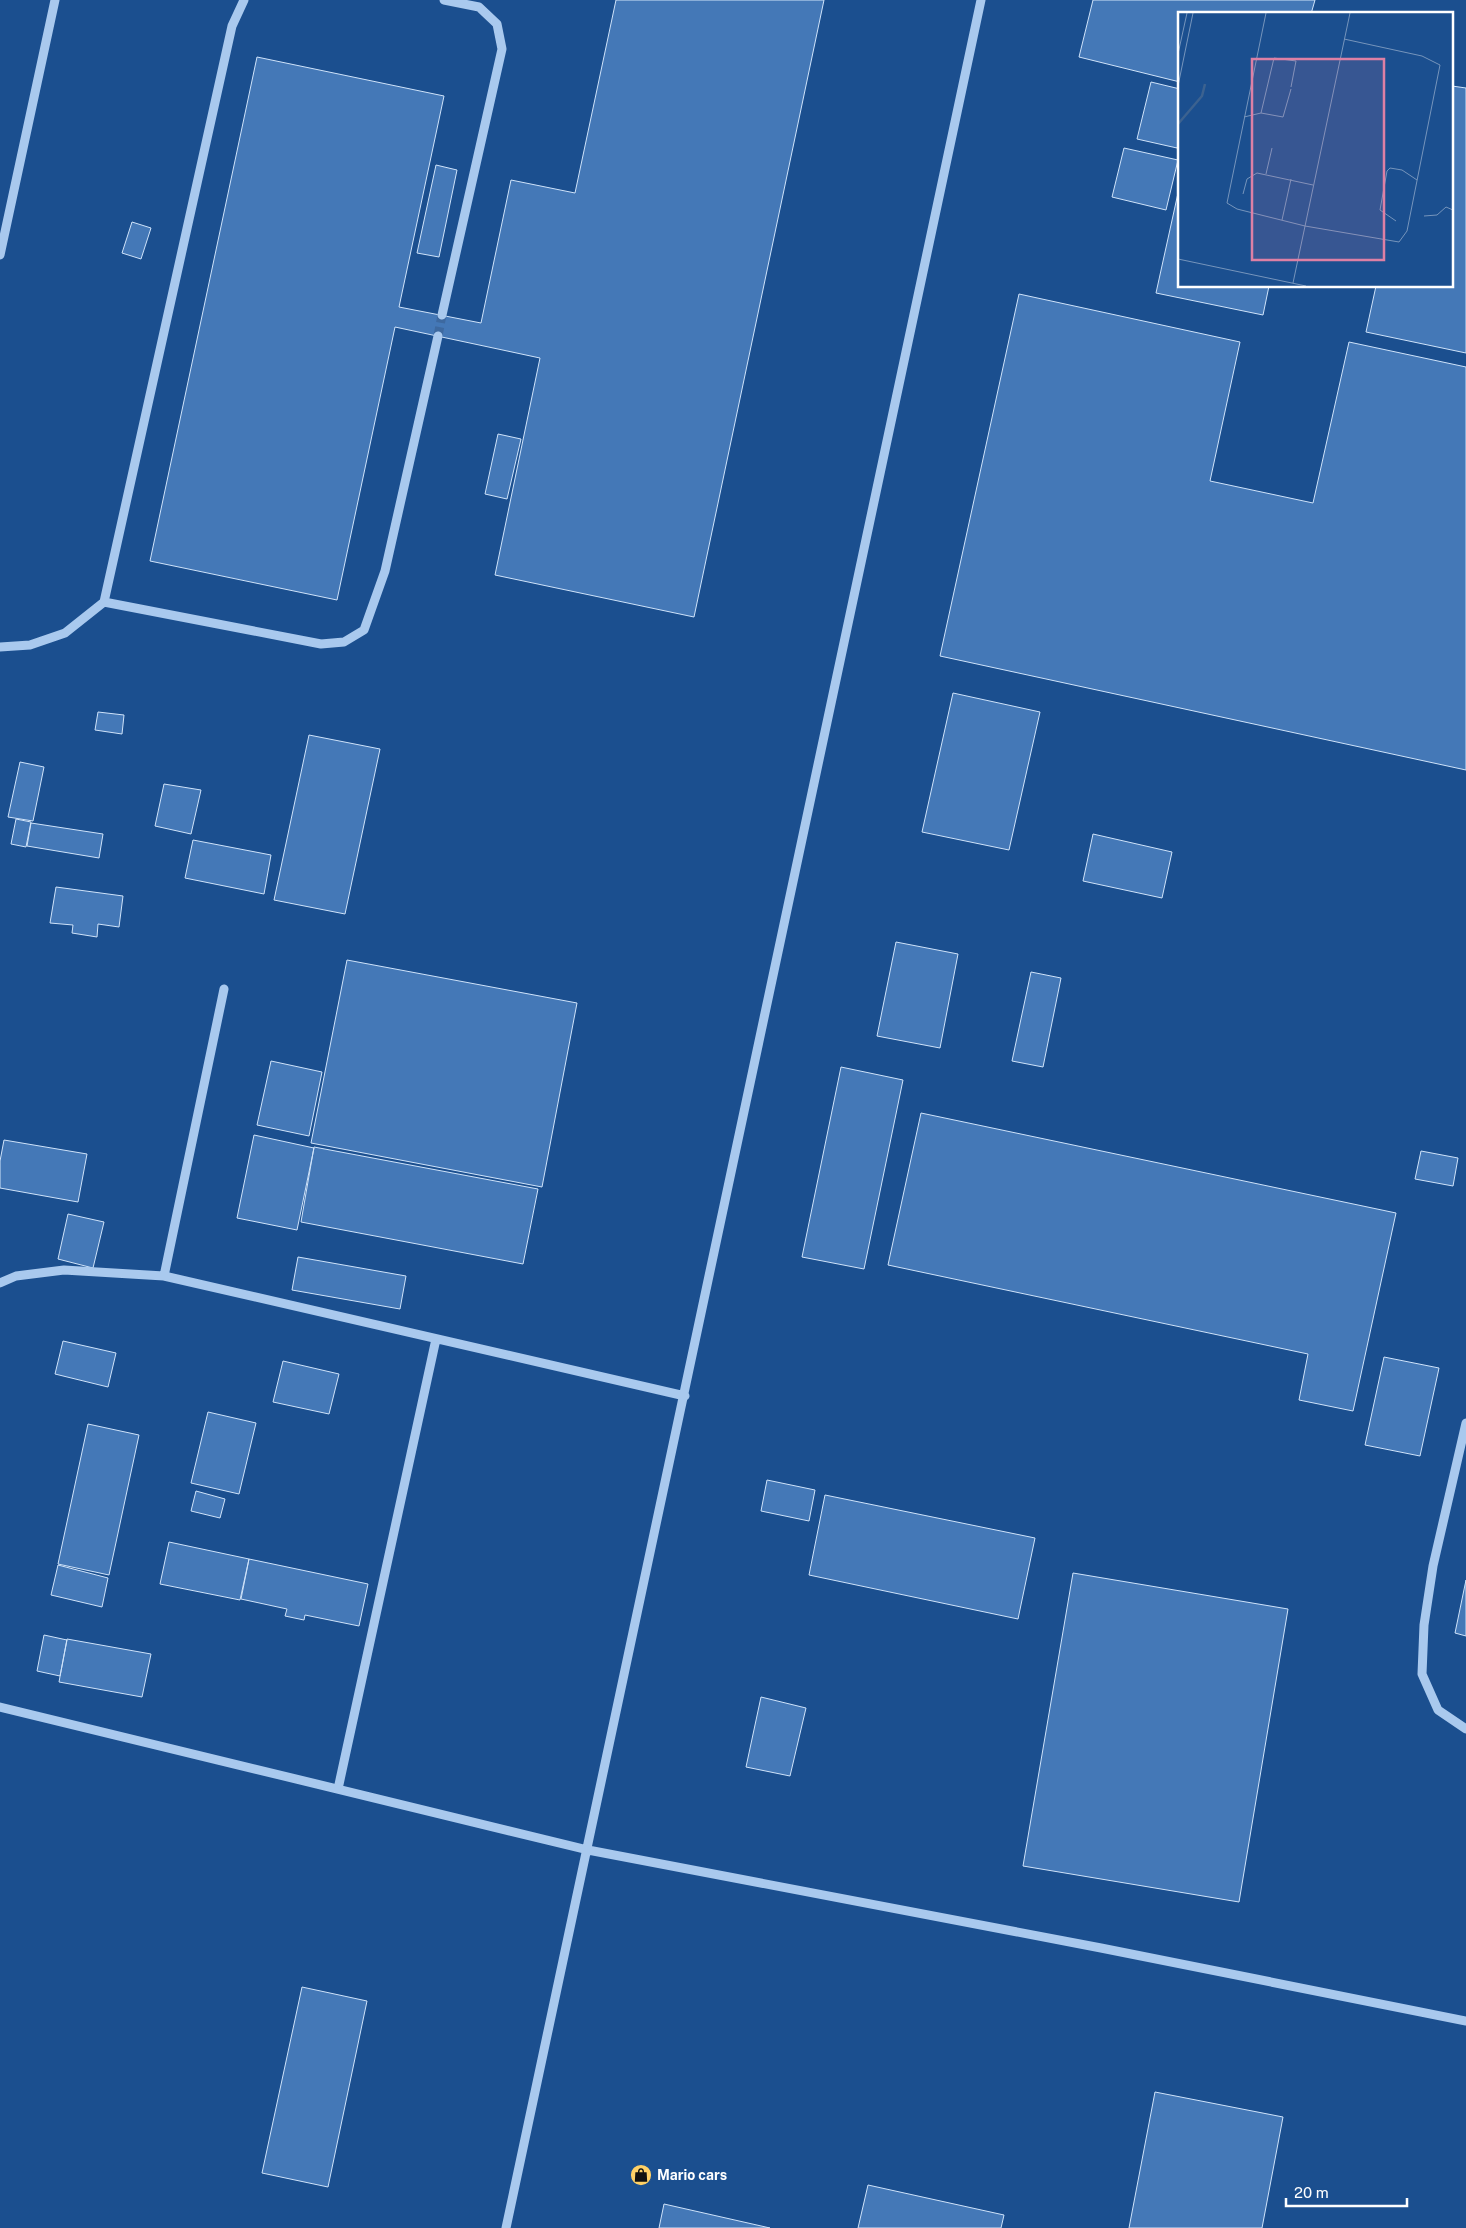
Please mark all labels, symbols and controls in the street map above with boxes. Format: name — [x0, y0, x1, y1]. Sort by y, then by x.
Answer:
inset map — [1178, 12, 1454, 288]
shop icon: Mario cars — [629, 2163, 653, 2187]
place label: Mario cars — [657, 2167, 727, 2183]
scale bar — [1286, 2176, 1407, 2208]
text: 20 m — [1294, 2184, 1329, 2201]

